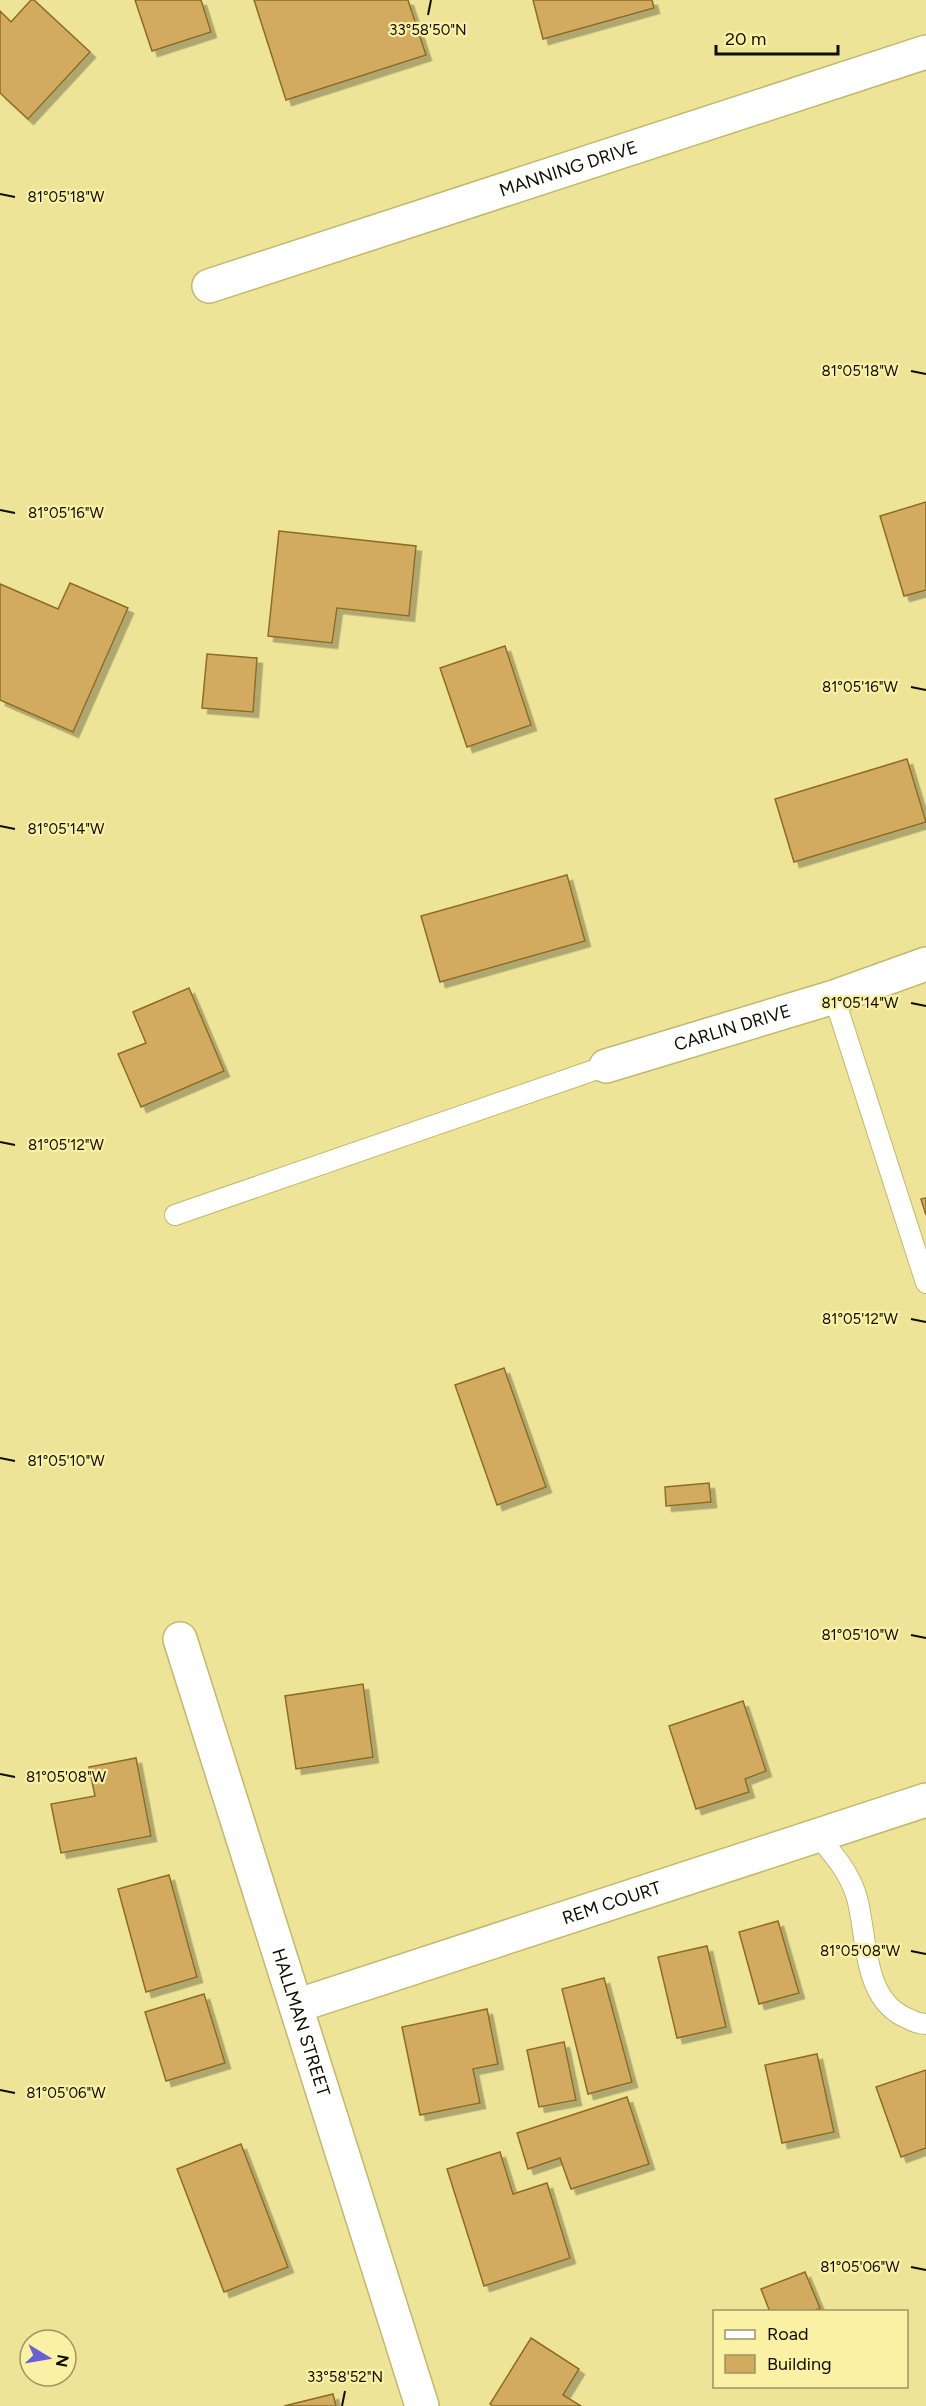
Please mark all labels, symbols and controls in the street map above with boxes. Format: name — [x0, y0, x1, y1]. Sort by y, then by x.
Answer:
scale bar — [716, 18, 838, 56]
text: 33°58'50"N — [389, 21, 467, 39]
text: 20 m — [725, 28, 766, 50]
street label: MANNING DRIVE — [497, 136, 640, 202]
text: 81°05'18"W — [28, 188, 105, 206]
text: 81°05'18"W — [822, 362, 899, 380]
text: 81°05'16"W — [28, 504, 105, 522]
text: 81°05'16"W — [822, 678, 899, 696]
text: 81°05'14"W — [28, 820, 105, 838]
text: 81°05'14"W — [822, 994, 899, 1012]
street label: CARLIN DRIVE — [671, 1000, 793, 1056]
text: 81°05'12"W — [28, 1136, 105, 1154]
text: 81°05'12"W — [822, 1310, 899, 1328]
text: 81°05'10"W — [27, 1452, 105, 1470]
text: 81°05'10"W — [821, 1626, 899, 1644]
text: 81°05'08"W — [26, 1768, 107, 1786]
street label: REM COURT — [559, 1876, 664, 1929]
text: 81°05'08"W — [820, 1942, 901, 1960]
street label: HALLMAN STREET — [267, 1946, 335, 2099]
text: 81°05'06"W — [26, 2084, 106, 2102]
text: 81°05'06"W — [820, 2258, 900, 2276]
legend — [713, 2310, 908, 2388]
text: Road — [767, 2323, 808, 2345]
north arrow — [18, 2328, 78, 2388]
text: N — [52, 2353, 73, 2369]
text: Building — [767, 2353, 832, 2375]
text: 33°58'52"N — [307, 2368, 383, 2386]

